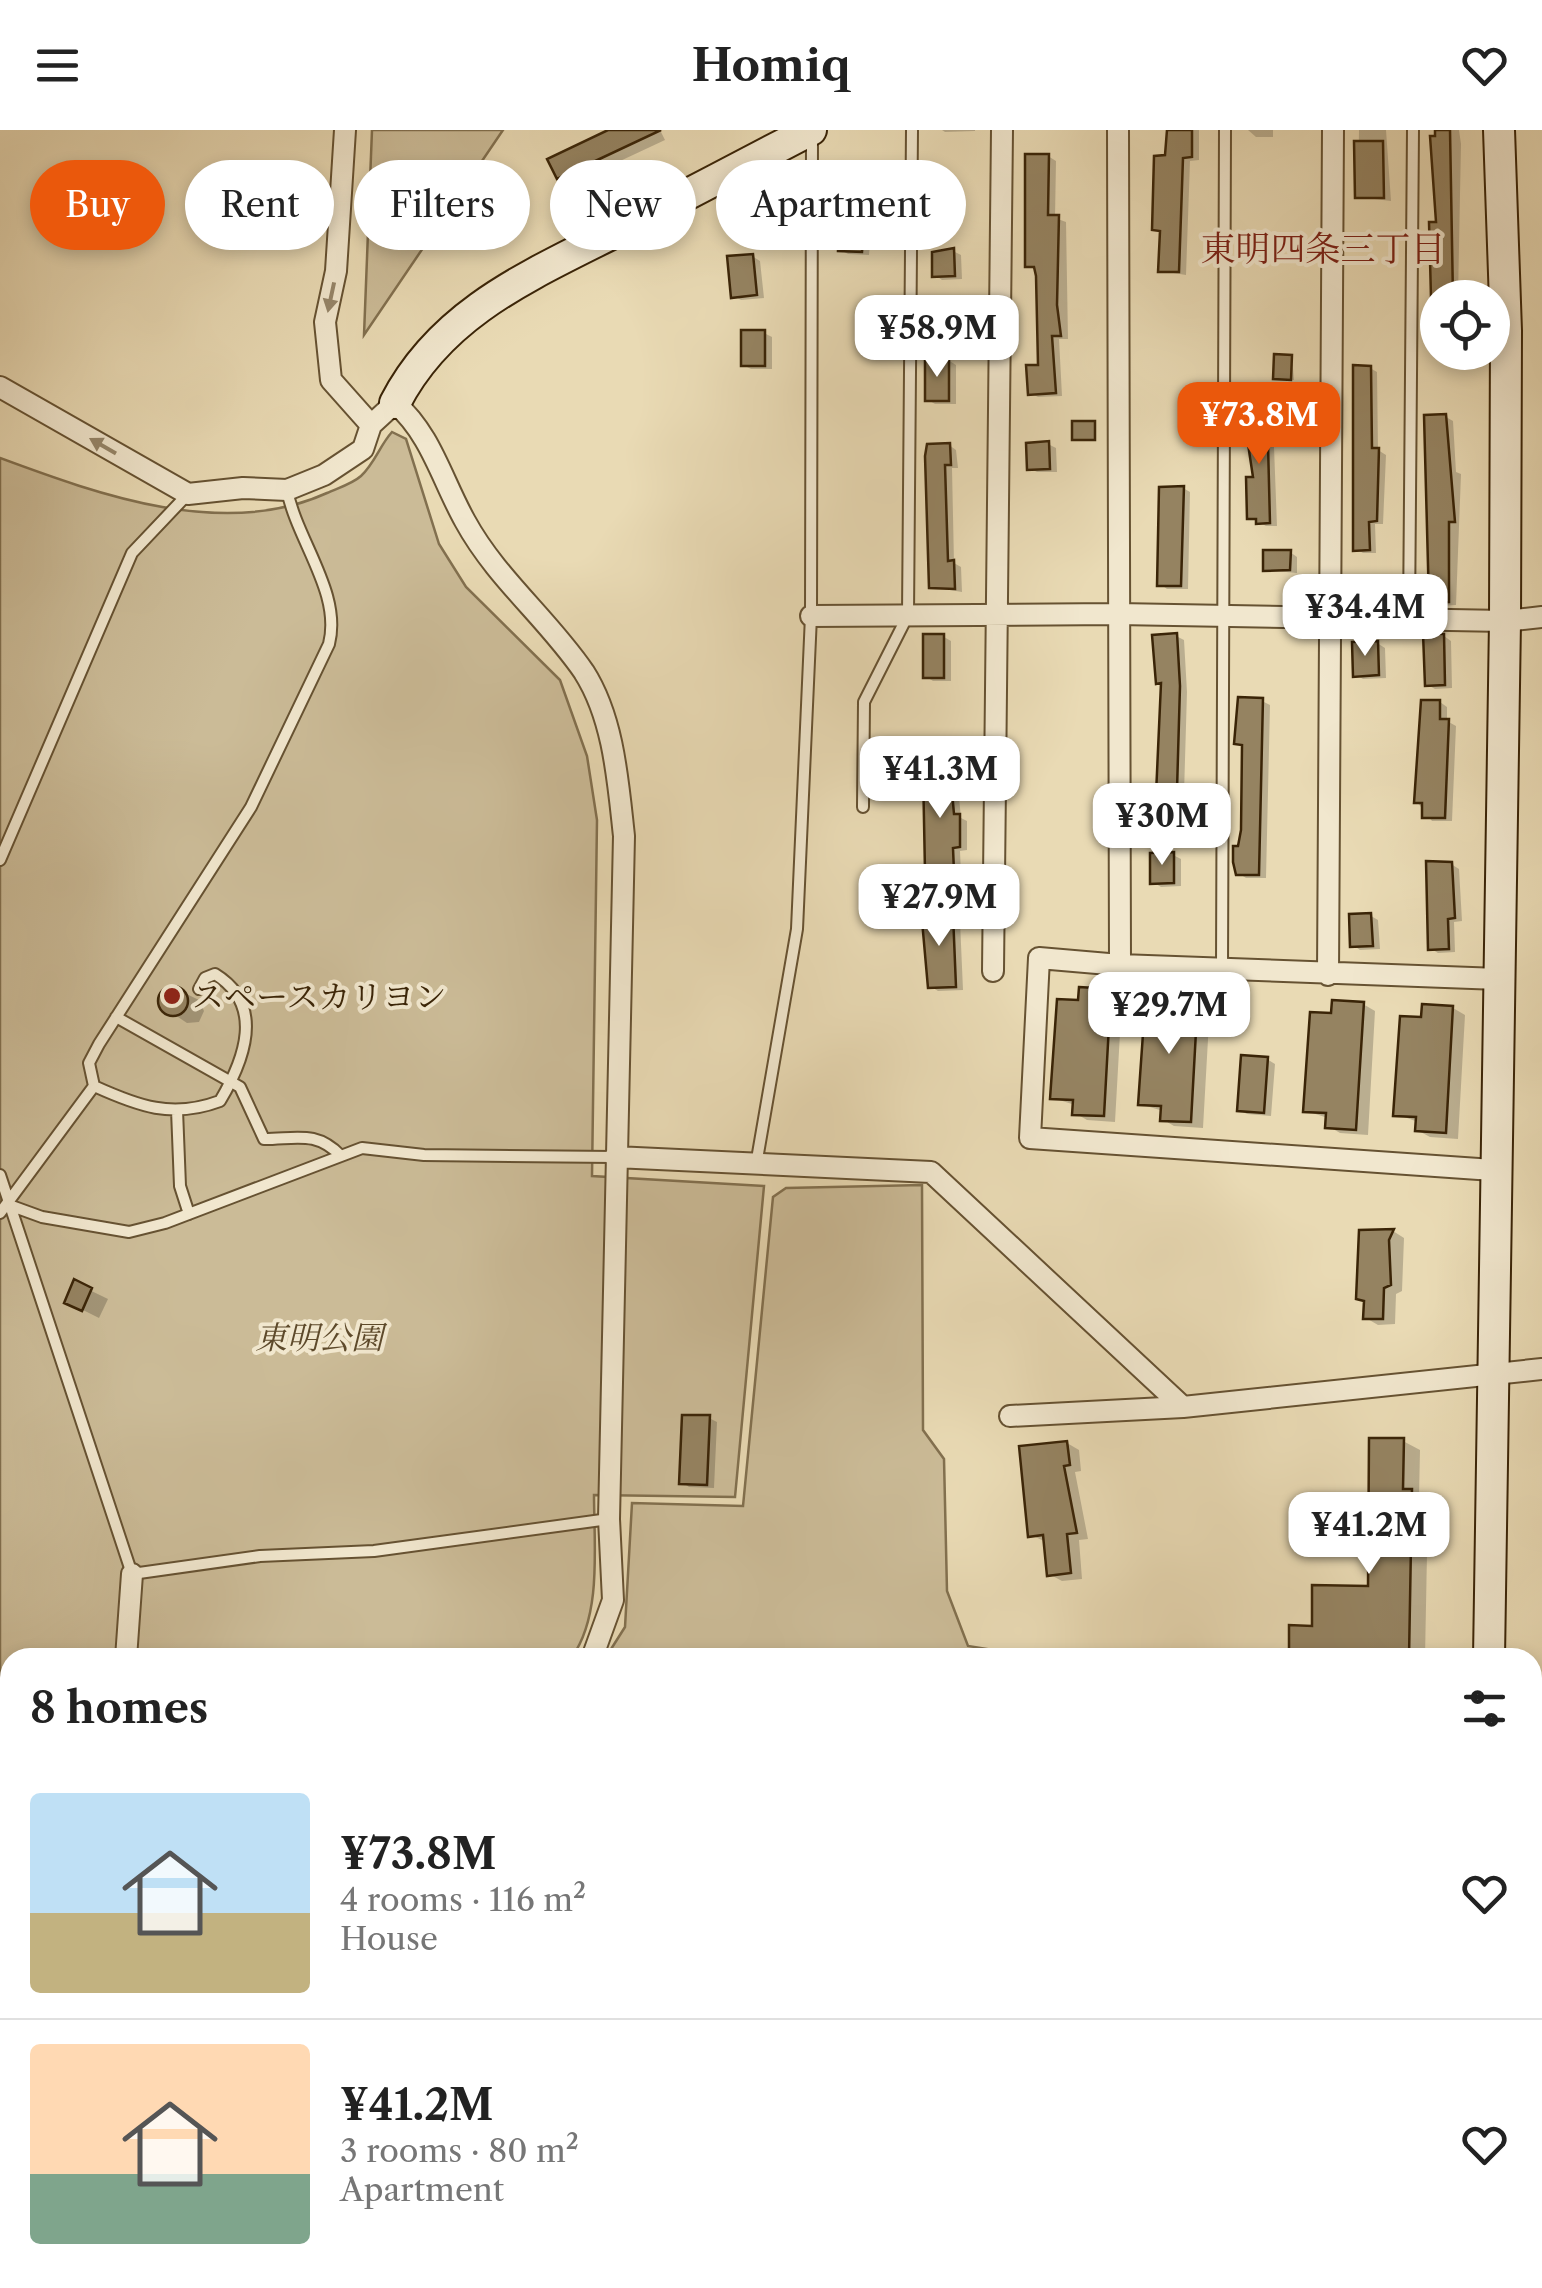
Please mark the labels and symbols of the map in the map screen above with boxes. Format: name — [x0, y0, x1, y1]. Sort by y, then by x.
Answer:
district label: 東明四条三丁目 — [1200, 227, 1446, 270]
one-way arrow — [322, 282, 338, 313]
pin: ¥58.9M — [856, 295, 1018, 380]
pin: ¥73.8M — [1178, 382, 1340, 467]
one-way arrow — [89, 437, 117, 455]
pin: ¥34.4M — [1284, 574, 1446, 659]
pin: ¥41.3M — [859, 736, 1021, 821]
pin: ¥30M — [1103, 783, 1221, 868]
pin: ¥27.9M — [858, 864, 1020, 949]
pin: ¥29.7M — [1088, 972, 1250, 1057]
place label: スペースカリヨン — [192, 977, 446, 1016]
marker: スペースカリヨン — [161, 985, 183, 1007]
park label: 東明公園 — [255, 1318, 388, 1357]
pin: ¥41.2M — [1288, 1492, 1450, 1577]

